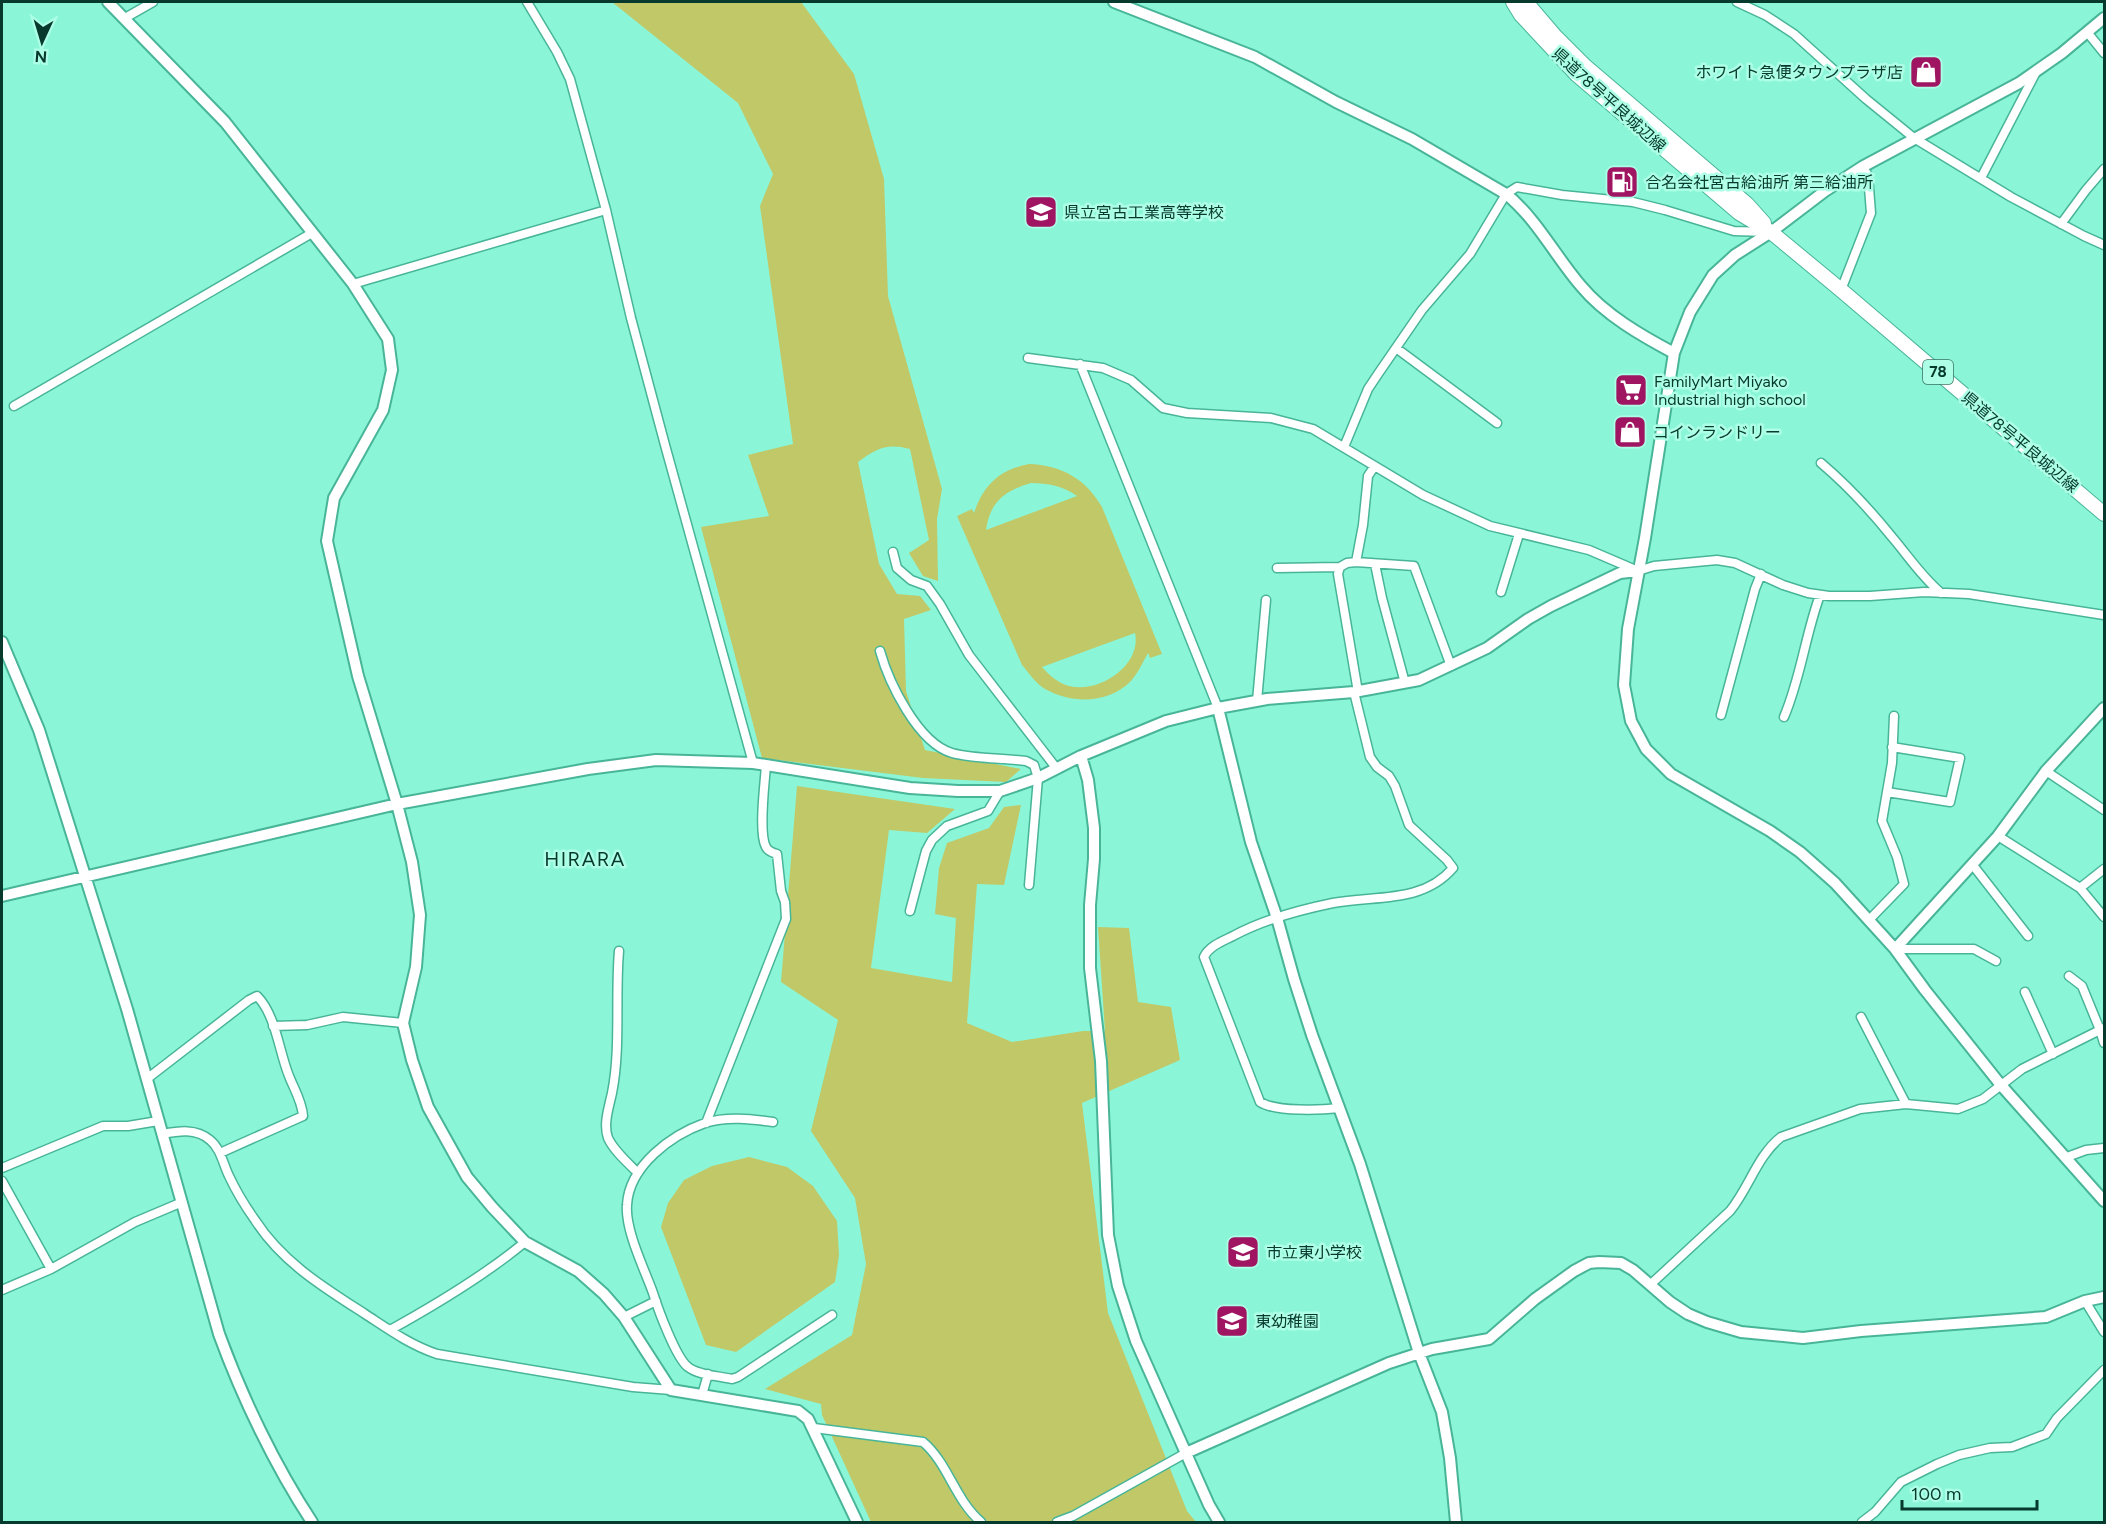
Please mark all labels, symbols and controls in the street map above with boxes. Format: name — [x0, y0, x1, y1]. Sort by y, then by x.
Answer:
north arrow — [12, 12, 72, 72]
street label: 県道78号平良城辺線 — [1548, 44, 1670, 156]
text: N — [34, 47, 48, 66]
shop icon: ホワイト急便タウンプラザ店 — [1908, 54, 1944, 90]
place label: ホワイト急便タウンプラザ店 — [1695, 63, 1903, 82]
fuel station icon: 合名会社宮古給油所 第三給油所 — [1604, 164, 1640, 200]
place label: 合名会社宮古給油所 第三給油所 — [1645, 173, 1873, 192]
school or university icon: 県立宮古工業高等学校 — [1023, 194, 1059, 230]
place label: 県立宮古工業高等学校 — [1064, 203, 1224, 222]
road number: 78 — [1923, 360, 1953, 384]
supermarket icon: FamilyMart Miyako Industrial high school — [1613, 372, 1649, 408]
place label: FamilyMart Miyako Industrial high school — [1654, 372, 1806, 409]
street label: 県道78号平良城辺線 — [1958, 388, 2082, 496]
shop icon: コインランドリー — [1612, 414, 1648, 450]
place label: コインランドリー — [1653, 423, 1781, 442]
district label: HIRARA — [544, 847, 626, 871]
school or university icon: 市立東小学校 — [1225, 1234, 1261, 1270]
place label: 市立東小学校 — [1266, 1243, 1362, 1262]
school or university icon: 東幼稚園 — [1214, 1303, 1250, 1339]
place label: 東幼稚園 — [1255, 1312, 1319, 1331]
scale bar — [1902, 1473, 2037, 1511]
text: 100 m — [1911, 1483, 1961, 1505]

